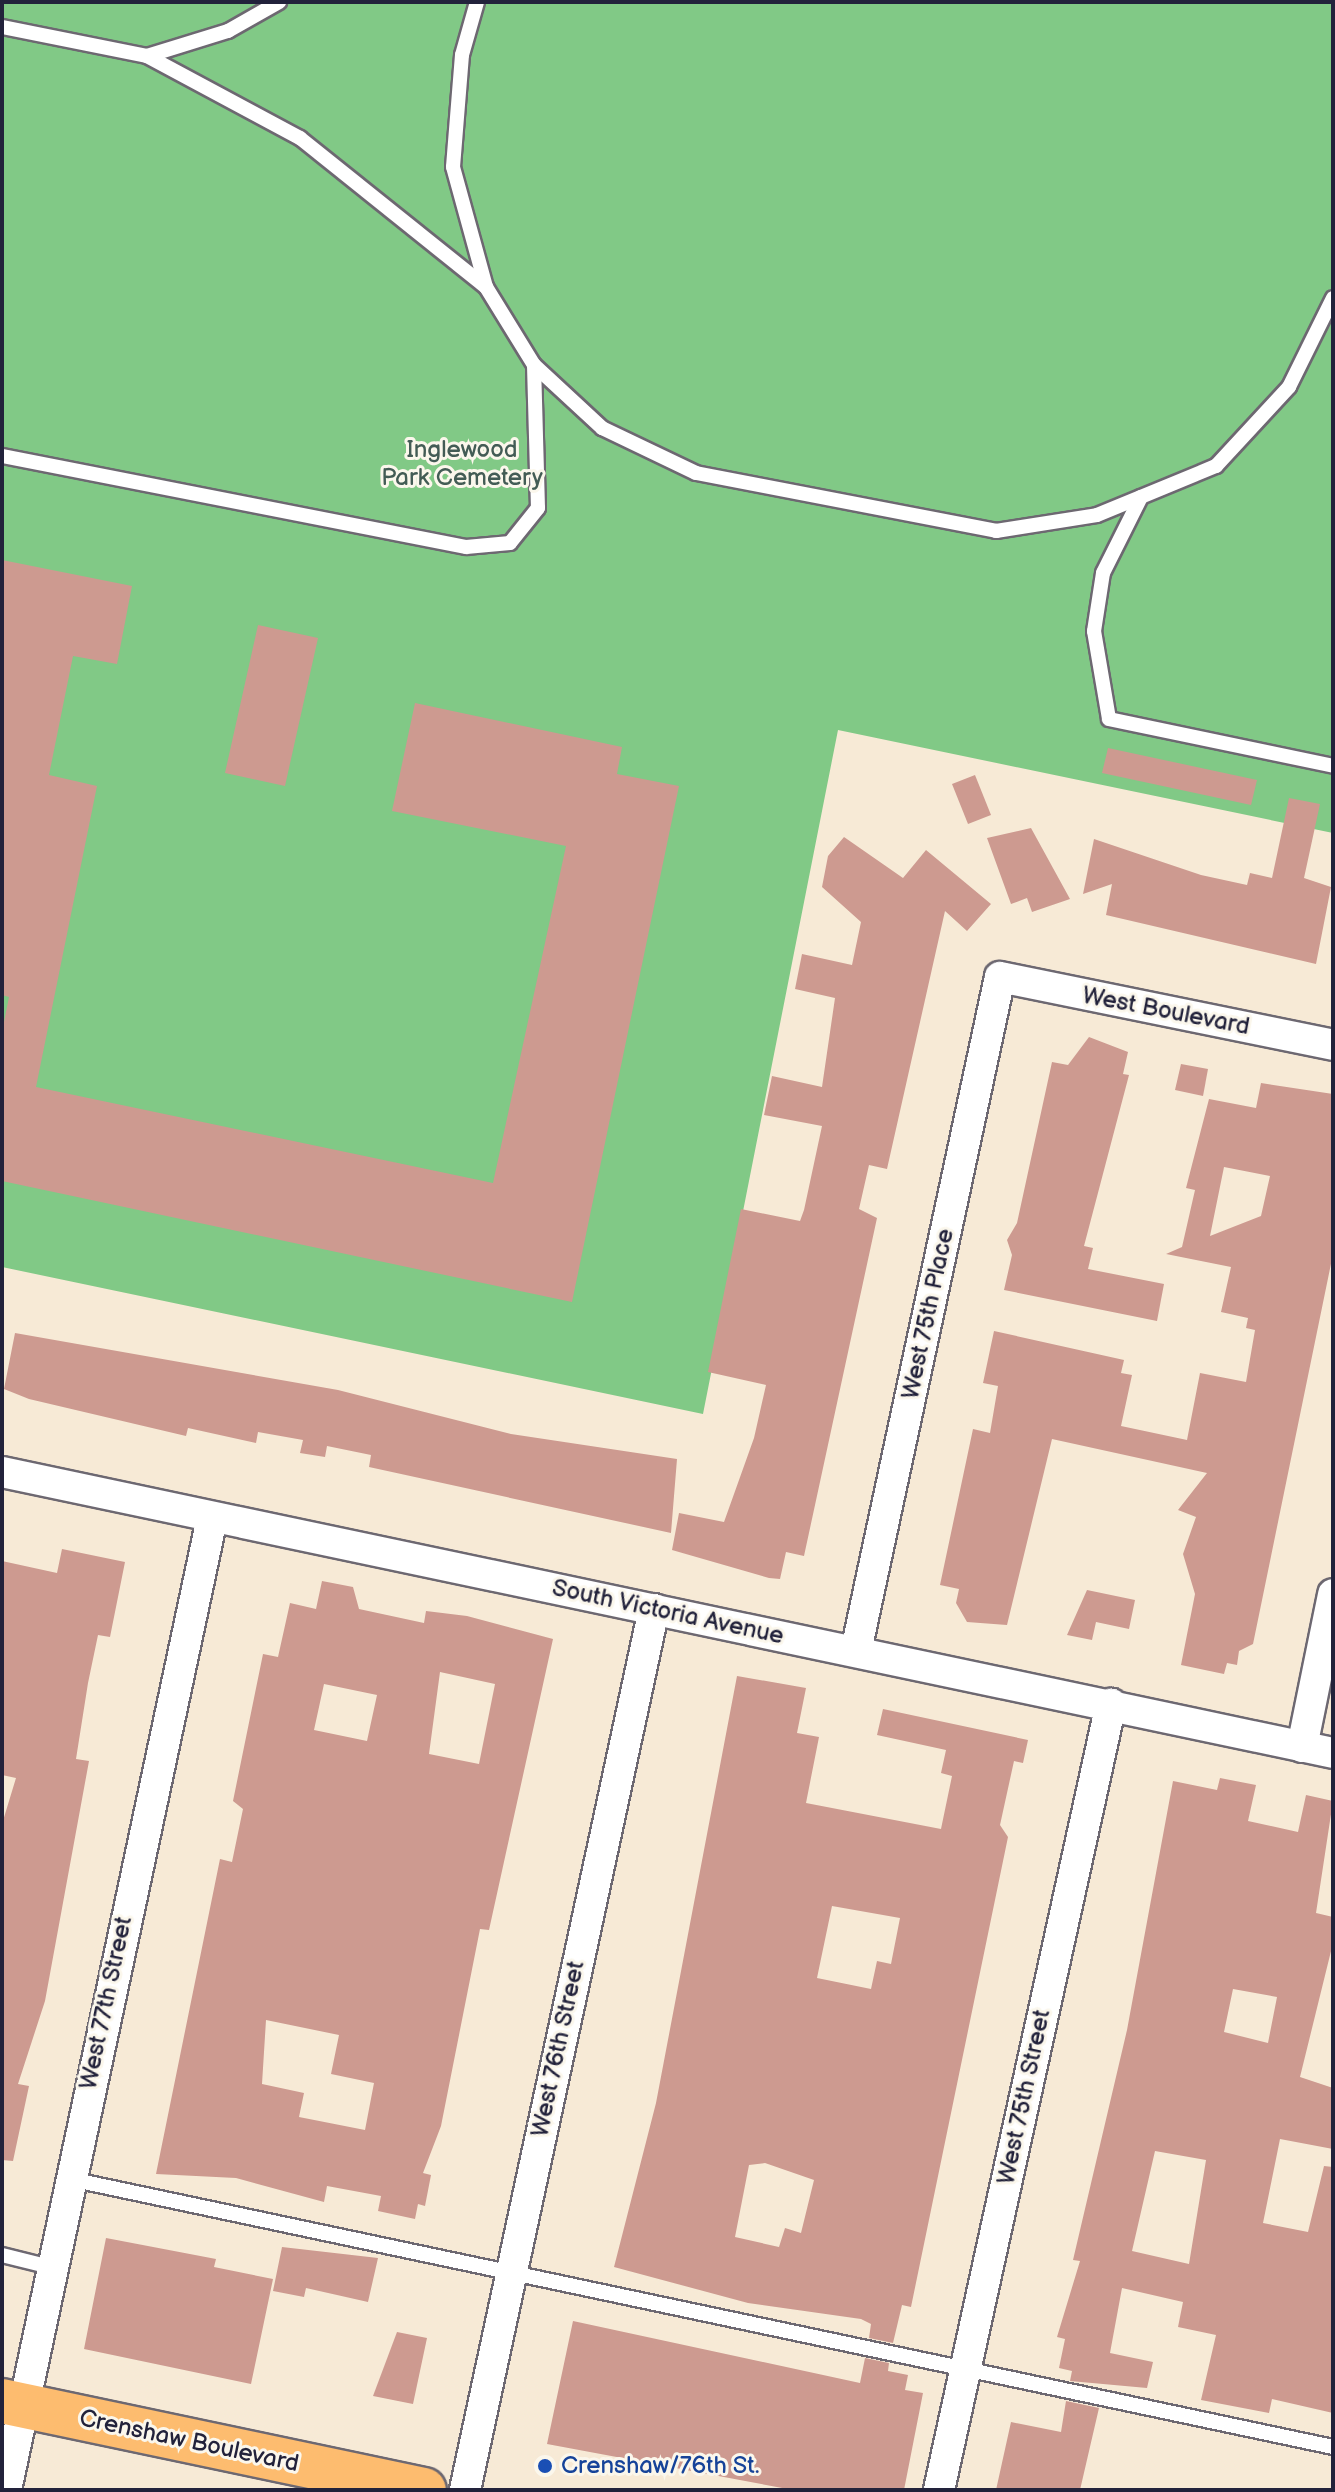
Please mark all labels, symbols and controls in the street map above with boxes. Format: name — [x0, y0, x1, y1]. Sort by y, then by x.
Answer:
park label: Inglewood Park Cemetery — [381, 436, 543, 492]
street label: West Boulevard — [1080, 981, 1252, 1041]
street label: West 75th Place — [896, 1226, 960, 1402]
street label: South Victoria Avenue — [549, 1573, 787, 1651]
street label: West 77th Street — [74, 1913, 138, 2093]
street label: West 76th Street — [525, 1958, 591, 2140]
street label: West 75th Street — [991, 2006, 1057, 2188]
street label: Crenshaw Boulevard — [77, 2404, 301, 2478]
place label: Crenshaw/76th St. — [561, 2452, 760, 2480]
marker: Crenshaw/76th St. — [536, 2457, 554, 2475]

